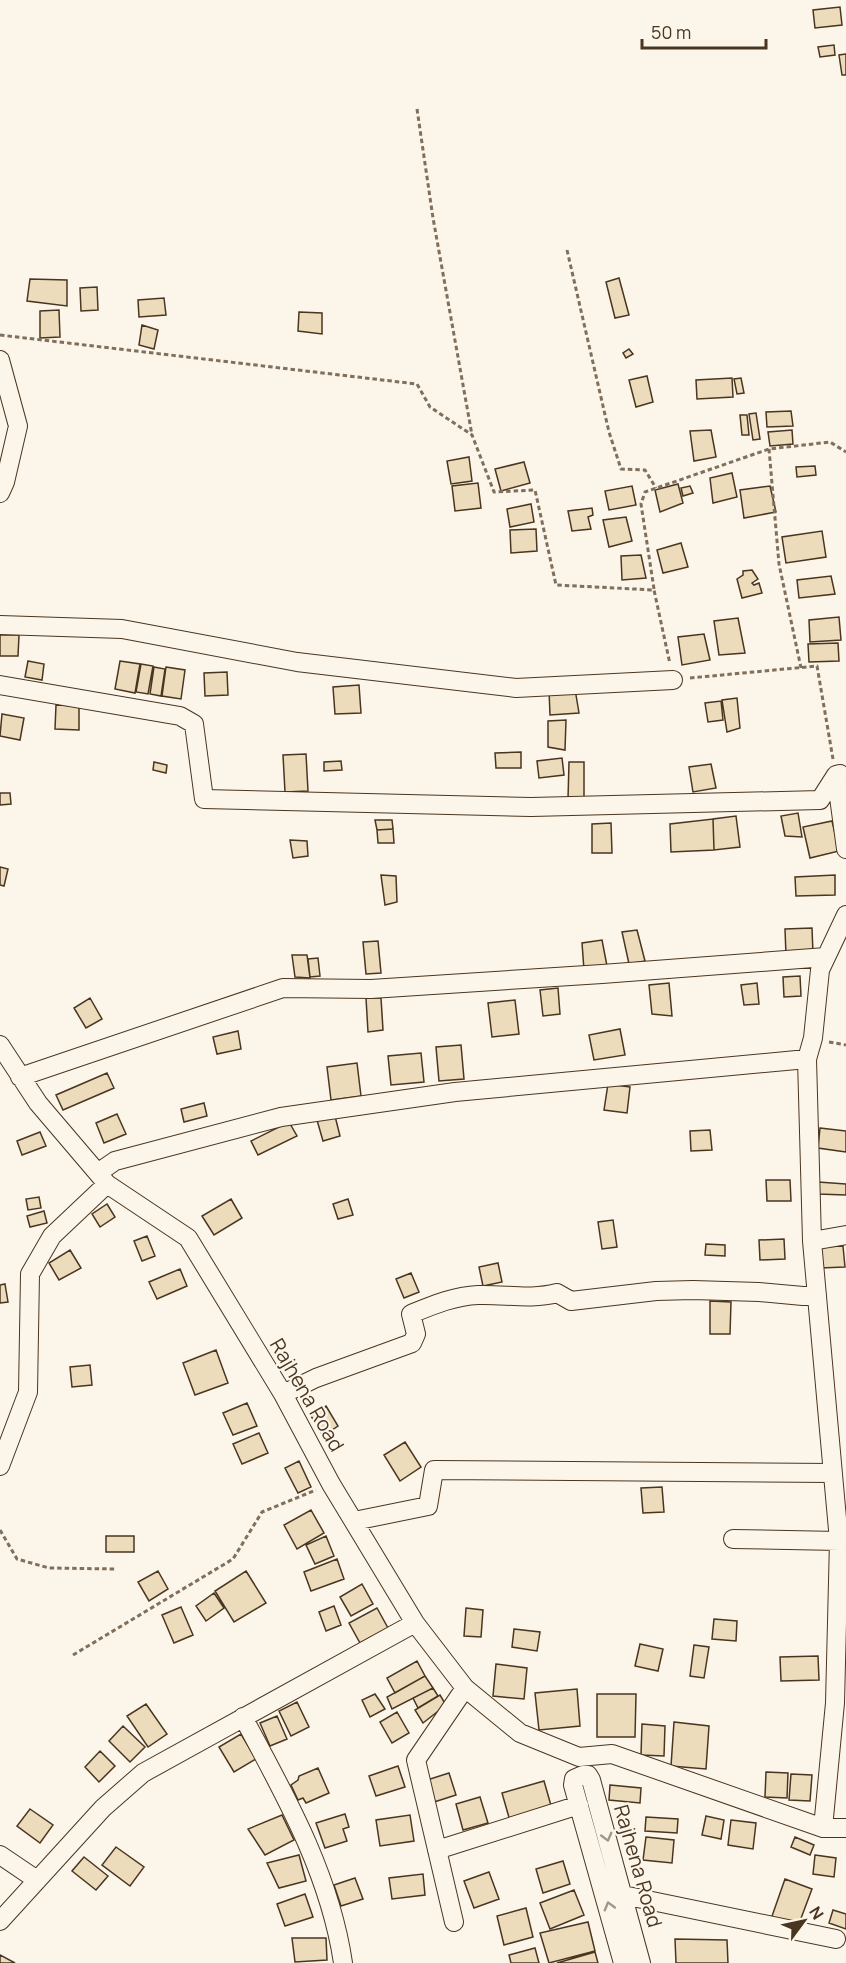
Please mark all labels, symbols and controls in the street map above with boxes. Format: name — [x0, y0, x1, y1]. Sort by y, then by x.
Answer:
scale bar — [642, 12, 766, 50]
text: 50 m — [651, 20, 691, 44]
street label: Rajhena Road — [264, 1333, 351, 1456]
street label: Rajhena Road — [608, 1801, 669, 1930]
one-way arrow — [600, 1831, 612, 1842]
north arrow — [774, 1891, 834, 1951]
one-way arrow — [604, 1902, 616, 1912]
text: N — [804, 1902, 829, 1924]

